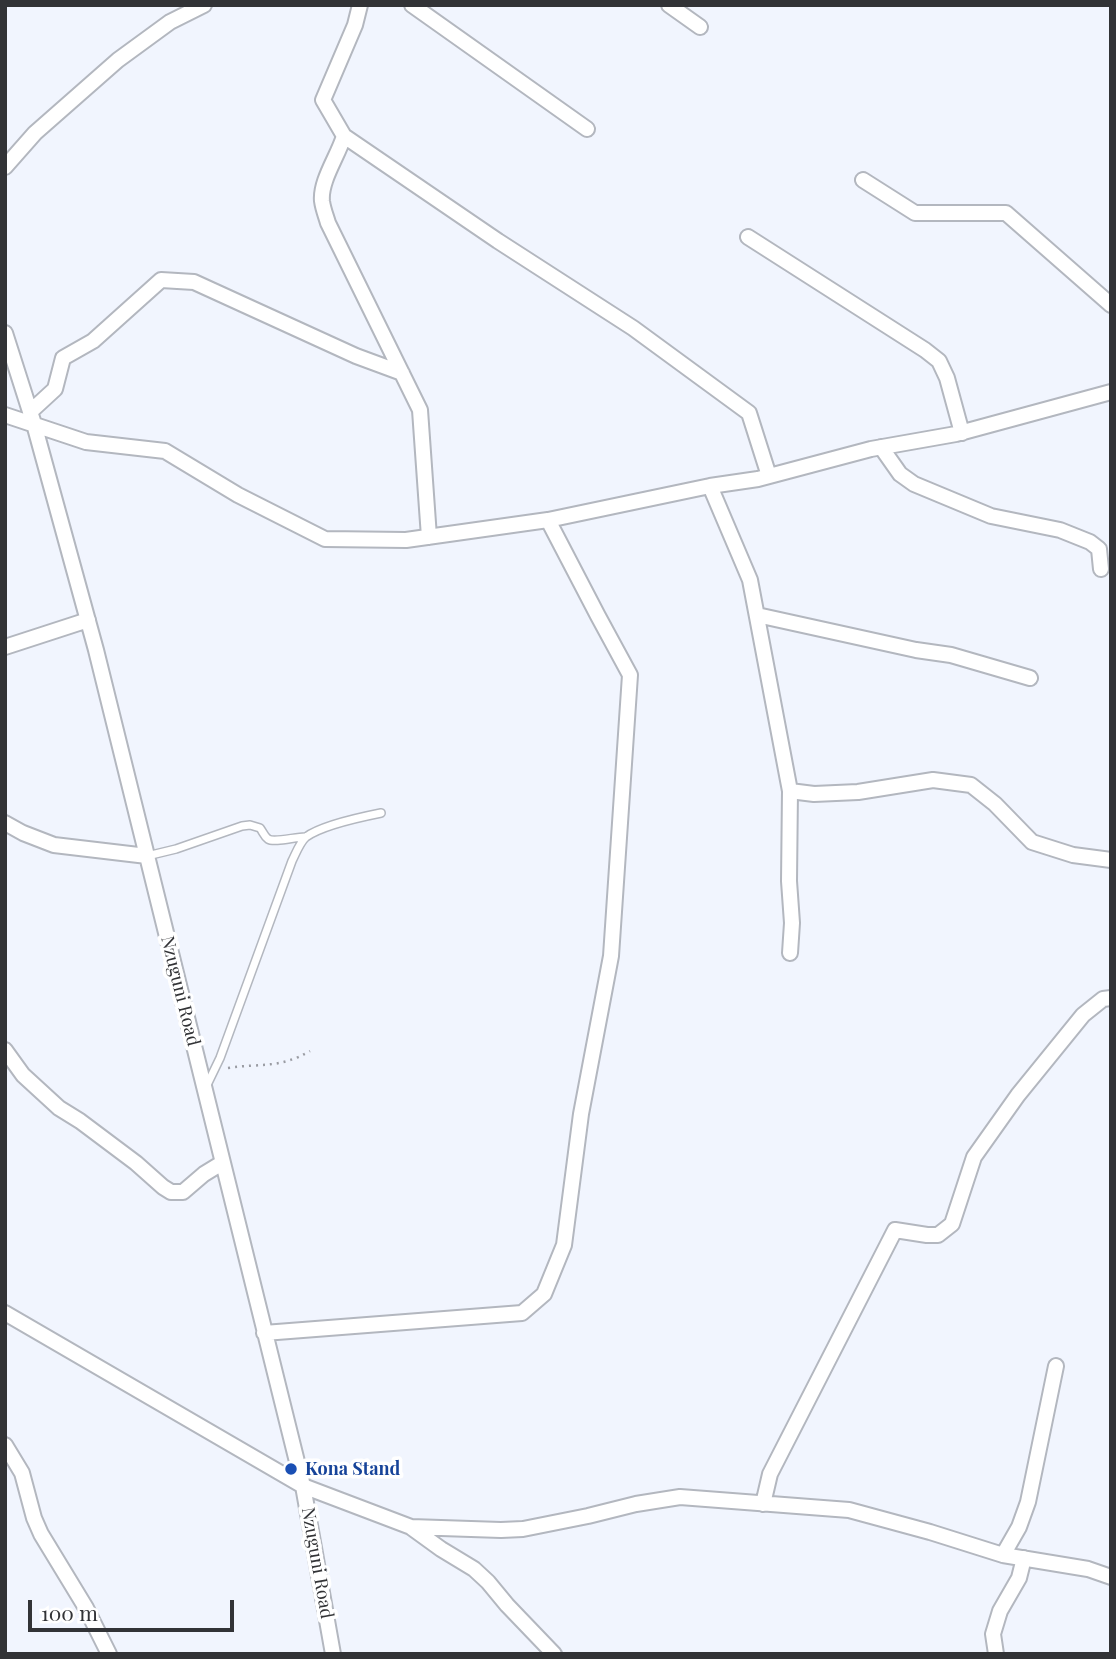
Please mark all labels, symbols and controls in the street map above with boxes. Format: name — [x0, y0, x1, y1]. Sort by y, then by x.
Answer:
street label: Nzuguni Road — [156, 934, 204, 1048]
place label: Kona Stand — [305, 1458, 400, 1480]
marker: Kona Stand — [283, 1461, 299, 1477]
street label: Nzuguni Road — [297, 1506, 337, 1620]
scale bar — [32, 1586, 238, 1630]
text: 100 m — [41, 1598, 98, 1626]

